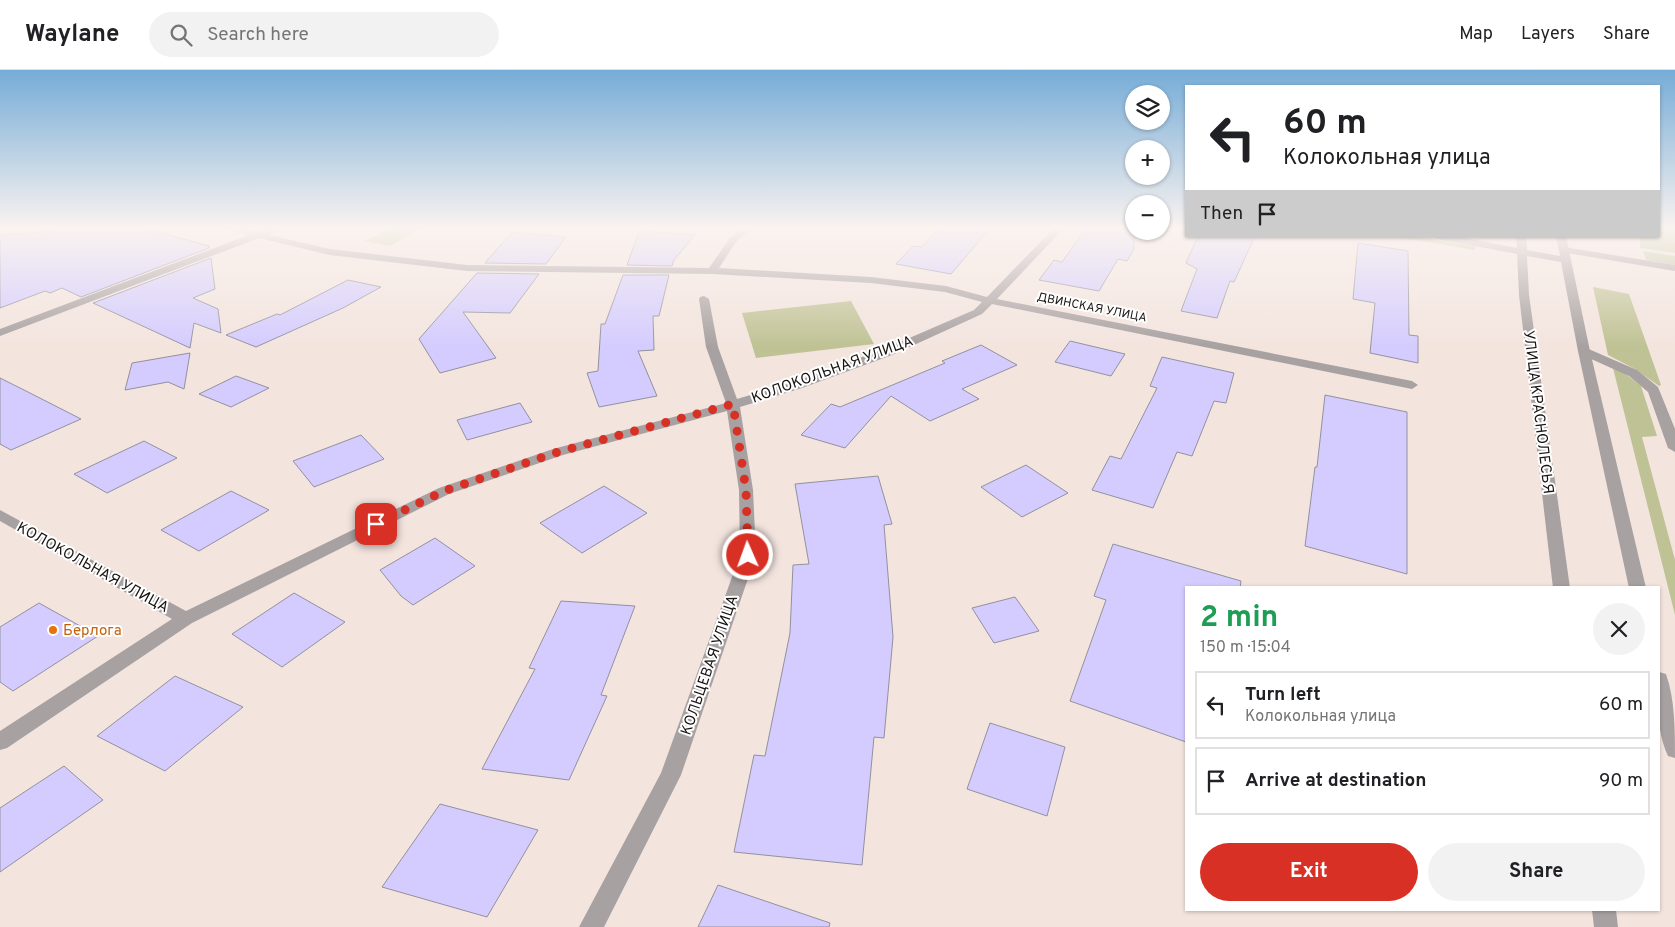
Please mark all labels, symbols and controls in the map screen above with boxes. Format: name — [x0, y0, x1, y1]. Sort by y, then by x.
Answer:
search box — [149, 12, 499, 57]
text: Waylane — [25, 20, 119, 50]
icon: search — [167, 21, 195, 49]
text: Search here — [207, 23, 309, 47]
text: Map — [1459, 23, 1493, 46]
text: Layers — [1521, 23, 1575, 46]
text: Share — [1603, 23, 1650, 46]
map controls — [1125, 85, 1170, 240]
button: layers — [1125, 85, 1170, 130]
text: 60 m — [1283, 102, 1367, 146]
icon: left — [1200, 105, 1265, 170]
button: + — [1125, 140, 1170, 185]
text: Колокольная улица — [1283, 145, 1491, 172]
button: − — [1125, 195, 1170, 240]
icon: arrive — [1253, 200, 1281, 228]
text: Then — [1200, 202, 1243, 226]
street label: ДВИНСКАЯ УЛИЦА — [1035, 289, 1148, 326]
street label: УЛИЦА КРАСНОЛЕСЬЯ — [1518, 329, 1557, 495]
street label: КОЛОКОЛЬНАЯ УЛИЦА — [749, 332, 916, 409]
pin — [355, 503, 397, 545]
icon: arrive — [362, 510, 390, 538]
street label: КОЛОКОЛЬНАЯ УЛИЦА — [13, 519, 172, 618]
position arrow — [721, 528, 773, 580]
street label: КОЛЬЦЕВАЯ УЛИЦА — [678, 593, 743, 738]
text: 2 min — [1200, 600, 1278, 637]
button: close — [1593, 603, 1645, 655]
place label: Берлога — [63, 622, 122, 641]
marker: Берлога — [47, 624, 59, 636]
text: 150 m · 15:04 — [1200, 638, 1291, 658]
text: Turn left — [1245, 683, 1321, 707]
icon: left — [1202, 691, 1230, 719]
text: 60 m — [1599, 693, 1643, 717]
text: Колокольная улица — [1245, 707, 1396, 727]
icon: arrive — [1202, 767, 1230, 795]
text: Arrive at destination — [1245, 769, 1426, 793]
text: 90 m — [1599, 769, 1643, 793]
button: Exit — [1200, 843, 1418, 901]
button: Share — [1428, 843, 1645, 901]

